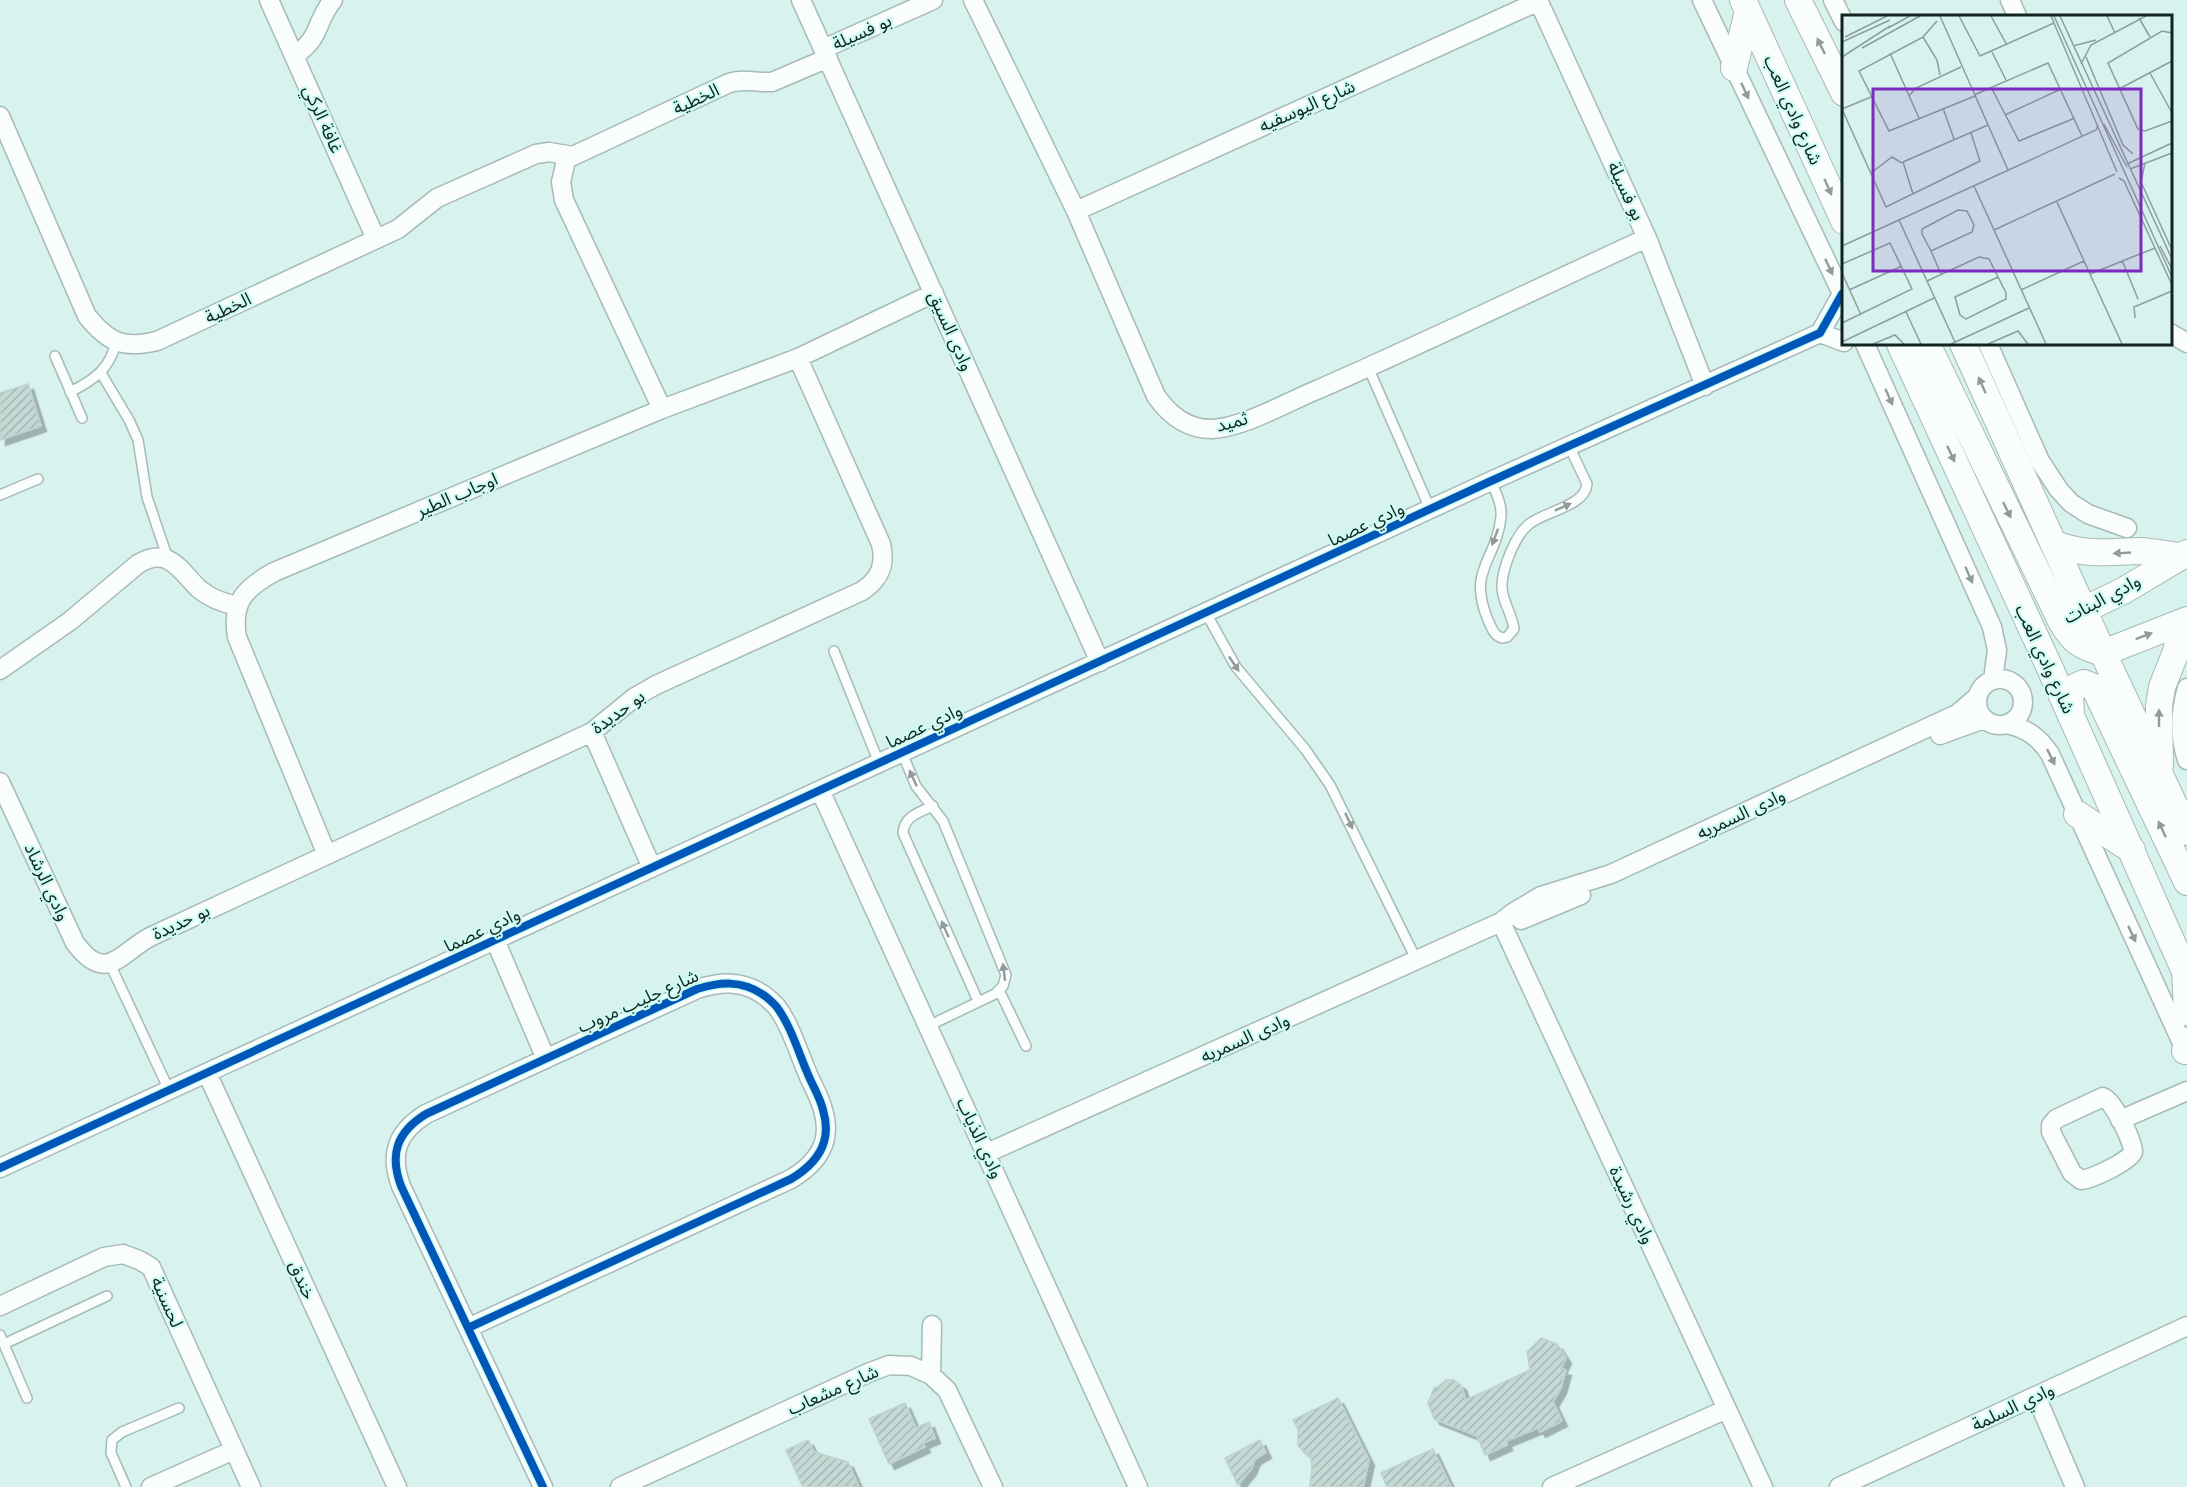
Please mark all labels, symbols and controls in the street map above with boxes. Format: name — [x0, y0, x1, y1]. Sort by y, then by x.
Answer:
street label: بو فسيلة — [829, 9, 895, 55]
inset map — [1842, 15, 2172, 345]
one-way arrow — [1816, 38, 1825, 55]
street label: شارع وادي العب — [1756, 52, 1827, 170]
street label: شارع اليوسفيه — [1256, 75, 1360, 140]
street label: الخطية — [669, 79, 722, 118]
street label: غافة الركي — [296, 82, 348, 157]
one-way arrow — [1741, 82, 1750, 99]
street label: بو فسيلة — [1603, 158, 1649, 224]
one-way arrow — [1824, 179, 1833, 196]
one-way arrow — [1825, 259, 1834, 276]
street label: الخطية — [201, 288, 254, 327]
street label: وادى السيق — [924, 288, 978, 374]
one-way arrow — [1977, 376, 1986, 393]
one-way arrow — [1884, 388, 1893, 405]
street label: ثميد — [1214, 407, 1250, 436]
one-way arrow — [1946, 445, 1955, 462]
street label: اوجاب الطير — [412, 468, 501, 522]
street label: وادي عصما — [1324, 497, 1408, 553]
one-way arrow — [2003, 501, 2012, 518]
one-way arrow — [1555, 502, 1572, 511]
one-way arrow — [1490, 528, 1499, 546]
one-way arrow — [2112, 548, 2131, 557]
one-way arrow — [1964, 566, 1973, 583]
street label: وادي البنات — [2060, 570, 2145, 630]
street label: شارع وادي العب — [2007, 601, 2080, 718]
one-way arrow — [2136, 630, 2154, 640]
one-way arrow — [1229, 656, 1240, 673]
street label: بو حديدة — [587, 685, 649, 739]
street label: وادي عصما — [882, 699, 966, 755]
one-way arrow — [2154, 709, 2164, 728]
one-way arrow — [2045, 748, 2055, 766]
one-way arrow — [909, 770, 918, 787]
street label: وادى السمريه — [1693, 784, 1789, 844]
one-way arrow — [1344, 813, 1353, 830]
one-way arrow — [2157, 821, 2166, 838]
street label: وادي الرشاد — [17, 840, 75, 925]
street label: بو حديدة — [149, 899, 213, 945]
street label: وادي عصما — [440, 903, 524, 959]
one-way arrow — [940, 919, 950, 937]
one-way arrow — [2127, 926, 2137, 944]
one-way arrow — [999, 962, 1008, 981]
street label: شارع جليب مروب — [574, 964, 703, 1040]
street label: وادى السمريه — [1197, 1009, 1293, 1067]
street label: وادي الذياب — [950, 1094, 1008, 1183]
street label: وادي رشيدة — [1602, 1163, 1660, 1248]
street label: خندق — [284, 1257, 320, 1302]
street label: لحسنية — [147, 1273, 188, 1330]
street label: شارع مشعاب — [784, 1360, 883, 1423]
street label: وادي السلمة — [1968, 1378, 2059, 1438]

